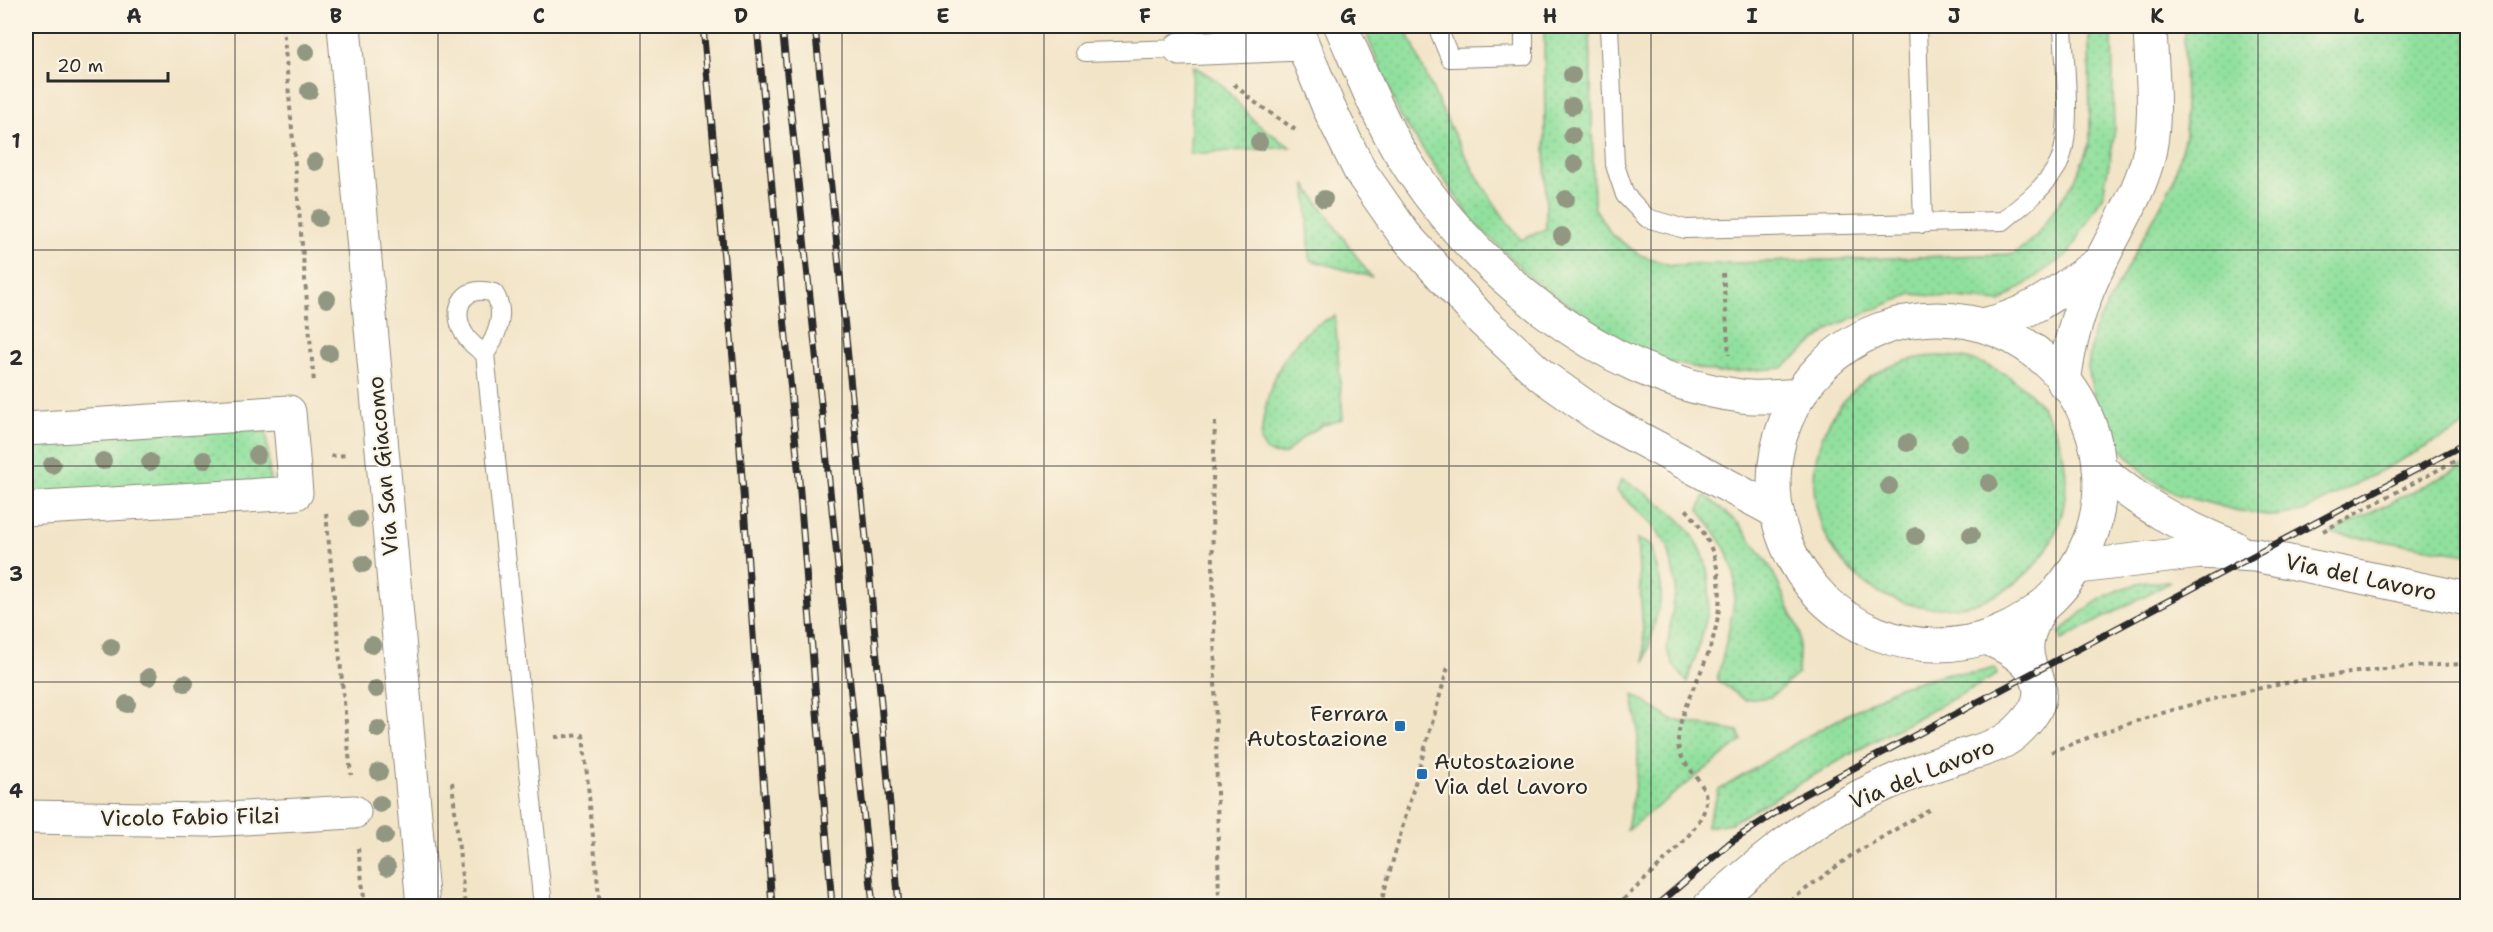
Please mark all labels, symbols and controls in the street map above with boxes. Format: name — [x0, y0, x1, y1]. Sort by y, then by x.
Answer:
text: A — [126, 3, 142, 29]
text: B — [330, 3, 342, 29]
text: C — [533, 3, 545, 29]
text: D — [734, 3, 748, 29]
text: E — [936, 3, 950, 29]
text: F — [1139, 3, 1151, 29]
text: G — [1340, 3, 1356, 29]
text: H — [1543, 3, 1557, 29]
text: I — [1746, 3, 1758, 29]
text: J — [1948, 3, 1961, 29]
text: K — [2150, 3, 2164, 29]
text: L — [2354, 3, 2365, 29]
scale bar — [48, 45, 168, 83]
text: 20 m — [57, 54, 103, 78]
text: 1 — [11, 128, 21, 154]
text: 2 — [9, 345, 23, 371]
street label: Via San Giacomo — [361, 375, 405, 557]
street label: Via del Lavoro — [2283, 547, 2439, 607]
text: 3 — [9, 561, 23, 587]
place label: Ferrara Autostazione — [1247, 699, 1388, 753]
marker: Ferrara Autostazione — [1393, 719, 1407, 733]
street label: Via del Lavoro — [1845, 732, 1999, 816]
place label: Autostazione Via del Lavoro — [1434, 747, 1588, 801]
marker: Autostazione Via del Lavoro — [1415, 767, 1429, 781]
text: 4 — [9, 778, 23, 804]
street label: Vicolo Fabio Filzi — [100, 801, 280, 833]

